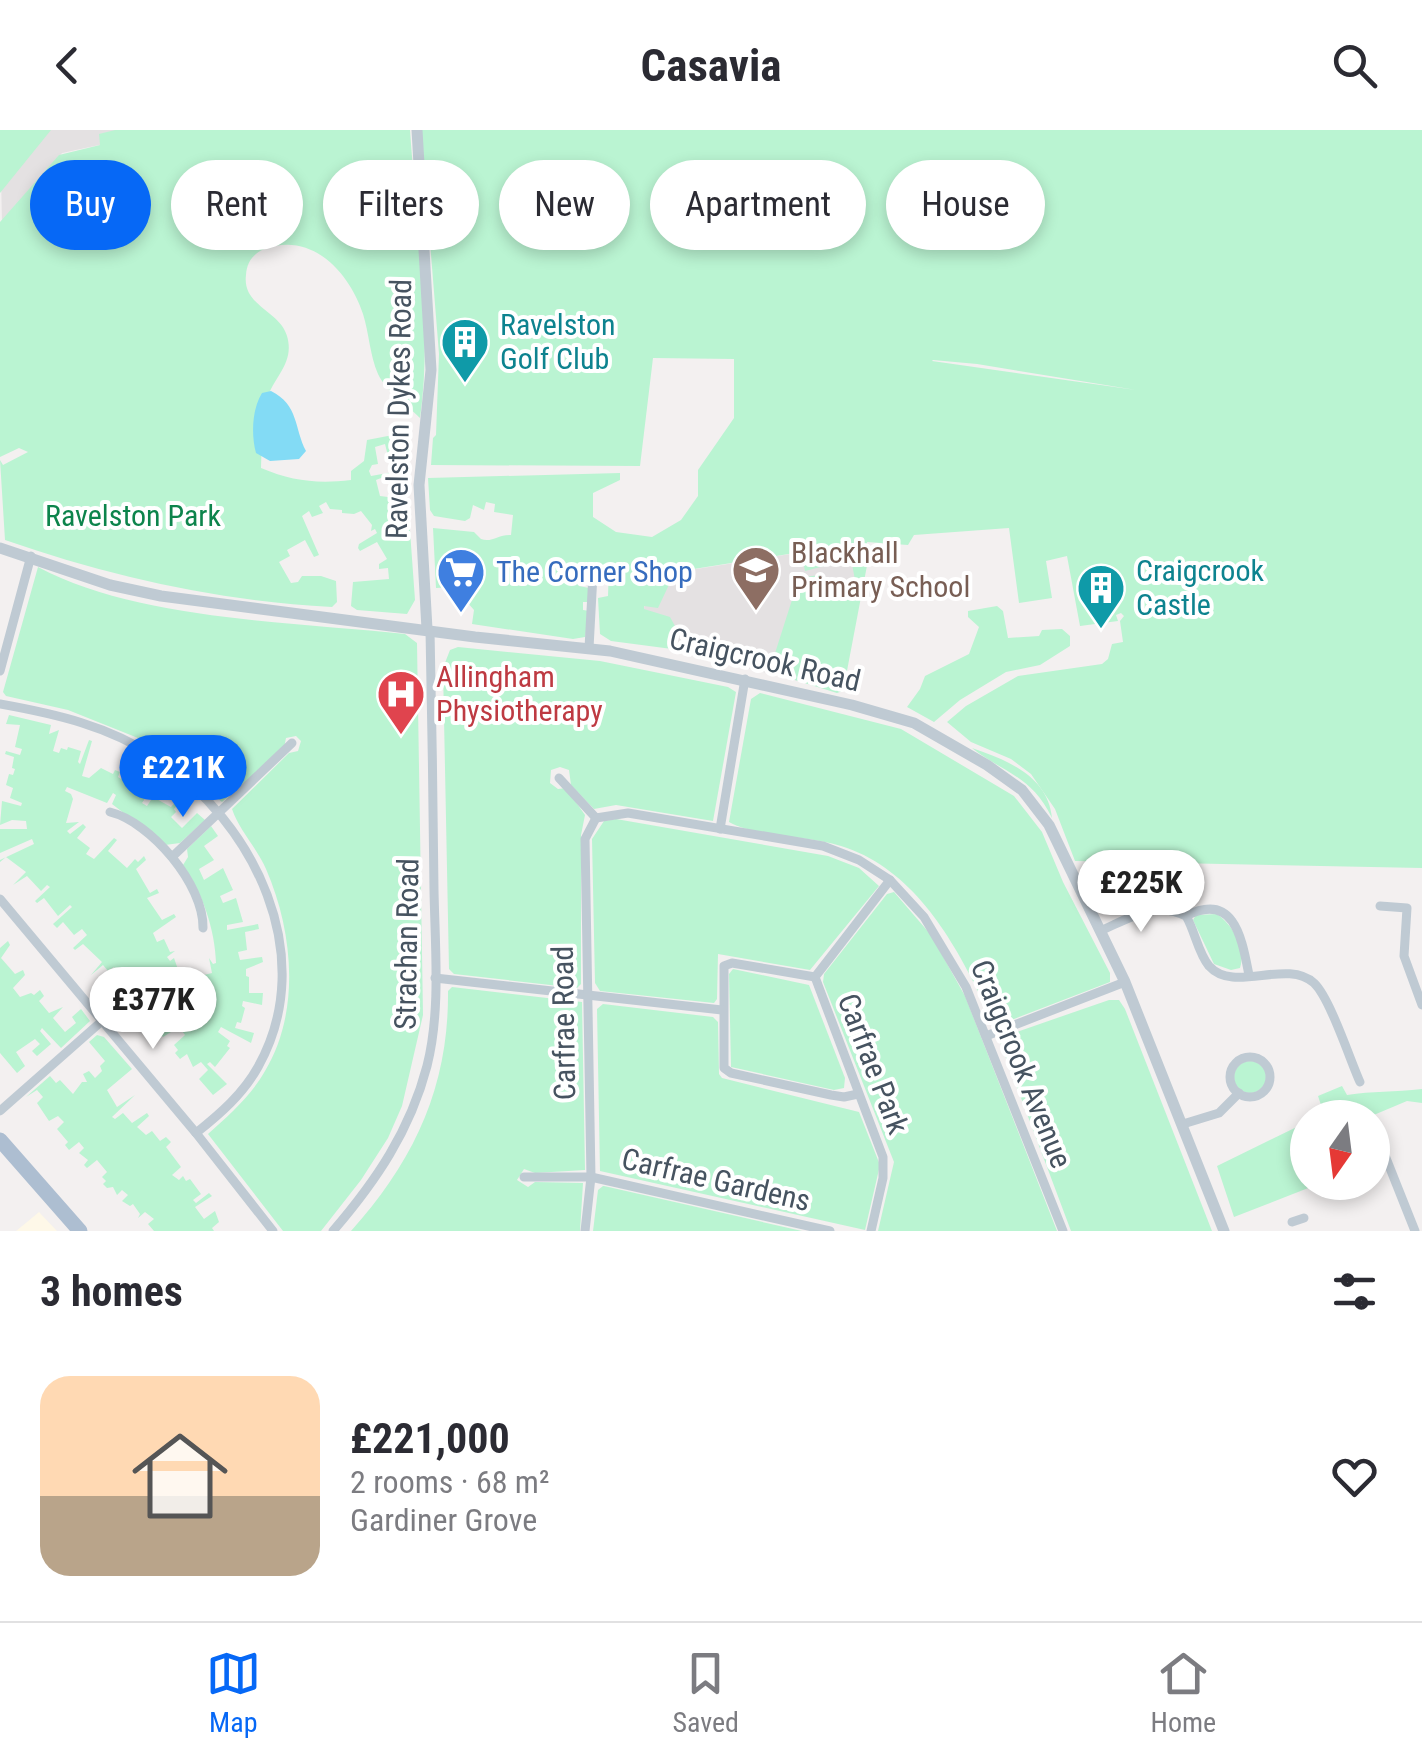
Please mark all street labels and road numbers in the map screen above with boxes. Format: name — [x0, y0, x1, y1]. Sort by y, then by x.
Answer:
street label: Ravelston Dykes Road — [379, 279, 418, 539]
street label: Craigcrook Road — [666, 621, 864, 699]
street label: Strachan Road — [388, 858, 425, 1030]
street label: Carfrae Road — [545, 946, 582, 1100]
street label: Craigcrook Avenue — [964, 955, 1079, 1173]
street label: Carfrae Park — [831, 989, 916, 1139]
street label: Carfrae Gardens — [619, 1141, 814, 1218]

